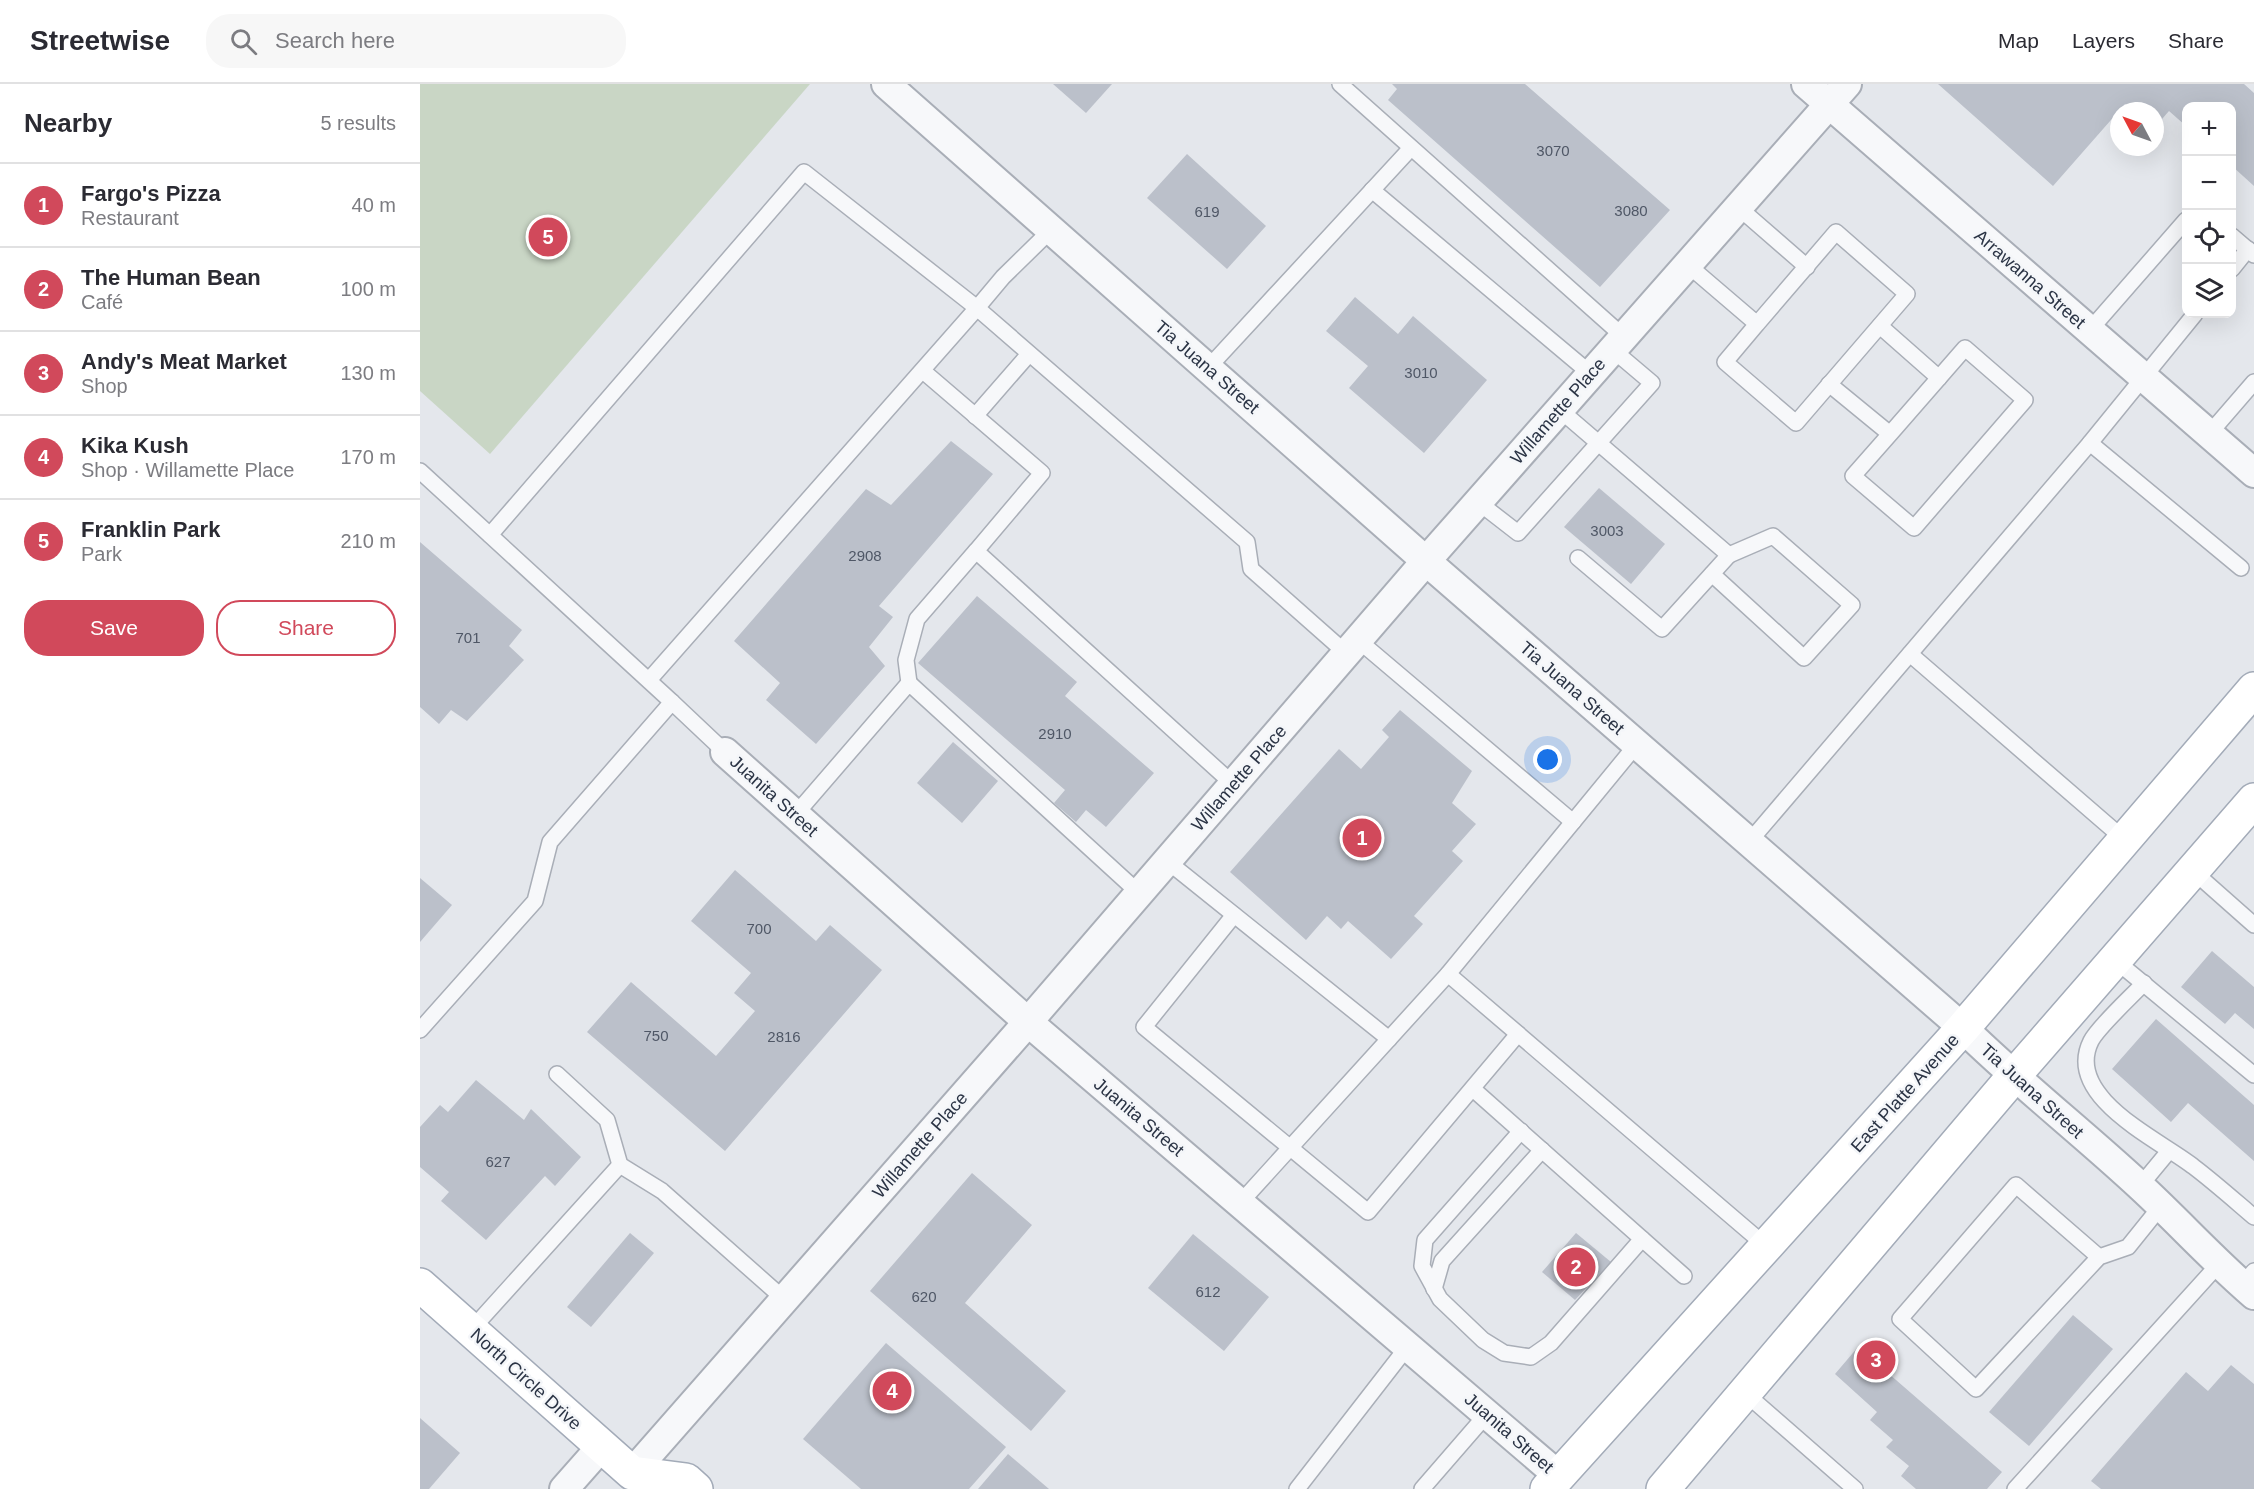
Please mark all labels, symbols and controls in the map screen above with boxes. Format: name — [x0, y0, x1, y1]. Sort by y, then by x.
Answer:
search box — [206, 14, 626, 68]
text: Streetwise — [30, 25, 170, 56]
icon: search — [227, 25, 260, 58]
text: Search here — [275, 28, 395, 53]
text: Map — [1998, 29, 2039, 52]
text: Layers — [2072, 29, 2135, 52]
text: Share — [2168, 29, 2224, 52]
north arrow — [2110, 102, 2164, 156]
map controls — [2182, 102, 2236, 318]
button: + — [2182, 102, 2236, 156]
text: Nearby — [24, 108, 112, 138]
text: 5 results — [320, 112, 396, 134]
house number: 3070 — [1536, 142, 1570, 159]
button: − — [2182, 156, 2236, 210]
text: Fargo's Pizza — [81, 181, 221, 206]
text: 1 — [38, 194, 49, 216]
text: 40 m — [352, 194, 396, 216]
house number: 3080 — [1614, 202, 1648, 219]
house number: 619 — [1194, 203, 1220, 220]
text: Restaurant — [81, 207, 179, 229]
button: locate — [2182, 210, 2236, 264]
pin: 5 — [528, 214, 568, 260]
street label: Arrawanna Street — [1971, 226, 2089, 332]
button: layers — [2182, 264, 2236, 318]
text: The Human Bean — [81, 265, 261, 290]
text: 2 — [38, 278, 49, 300]
text: 100 m — [340, 278, 396, 300]
text: Café — [81, 291, 123, 313]
street label: Tia Juana Street — [1151, 316, 1263, 418]
text: Andy's Meat Market — [81, 349, 287, 374]
street label: Willamette Place — [1506, 354, 1610, 468]
text: 3 — [38, 362, 49, 384]
text: 130 m — [340, 362, 396, 384]
house number: 3010 — [1404, 364, 1438, 381]
text: Shop — [81, 375, 128, 397]
text: Kika Kush — [81, 433, 189, 458]
text: 4 — [38, 446, 49, 468]
text: 170 m — [340, 446, 396, 468]
text: Shop · Willamette Place — [81, 459, 294, 481]
text: Franklin Park — [81, 517, 220, 542]
house number: 3003 — [1590, 522, 1624, 539]
text: 5 — [38, 530, 49, 552]
text: 210 m — [340, 530, 396, 552]
text: Park — [81, 543, 122, 565]
house number: 2908 — [848, 547, 882, 564]
button: Save — [24, 600, 204, 656]
button: Share — [216, 600, 396, 656]
house number: 701 — [455, 629, 481, 646]
street label: Tia Juana Street — [1516, 637, 1628, 739]
street label: Willamette Place — [1187, 721, 1291, 835]
house number: 2910 — [1038, 725, 1072, 742]
your location — [1533, 745, 1562, 774]
street label: Juanita Street — [726, 751, 822, 841]
pin: 1 — [1342, 816, 1382, 861]
house number: 700 — [746, 920, 772, 937]
house number: 750 — [643, 1027, 669, 1044]
house number: 2816 — [767, 1028, 801, 1045]
street label: East Platte Avenue — [1847, 1030, 1963, 1156]
street label: Tia Juana Street — [1976, 1040, 2088, 1142]
street label: Juanita Street — [1090, 1074, 1188, 1160]
street label: Willamette Place — [868, 1088, 972, 1202]
house number: 627 — [485, 1153, 511, 1170]
pin: 2 — [1556, 1244, 1596, 1290]
house number: 612 — [1195, 1283, 1221, 1300]
house number: 620 — [911, 1288, 937, 1305]
street label: North Circle Drive — [467, 1324, 585, 1434]
pin: 3 — [1856, 1338, 1896, 1382]
pin: 4 — [872, 1368, 912, 1414]
street label: Juanita Street — [1461, 1389, 1557, 1477]

